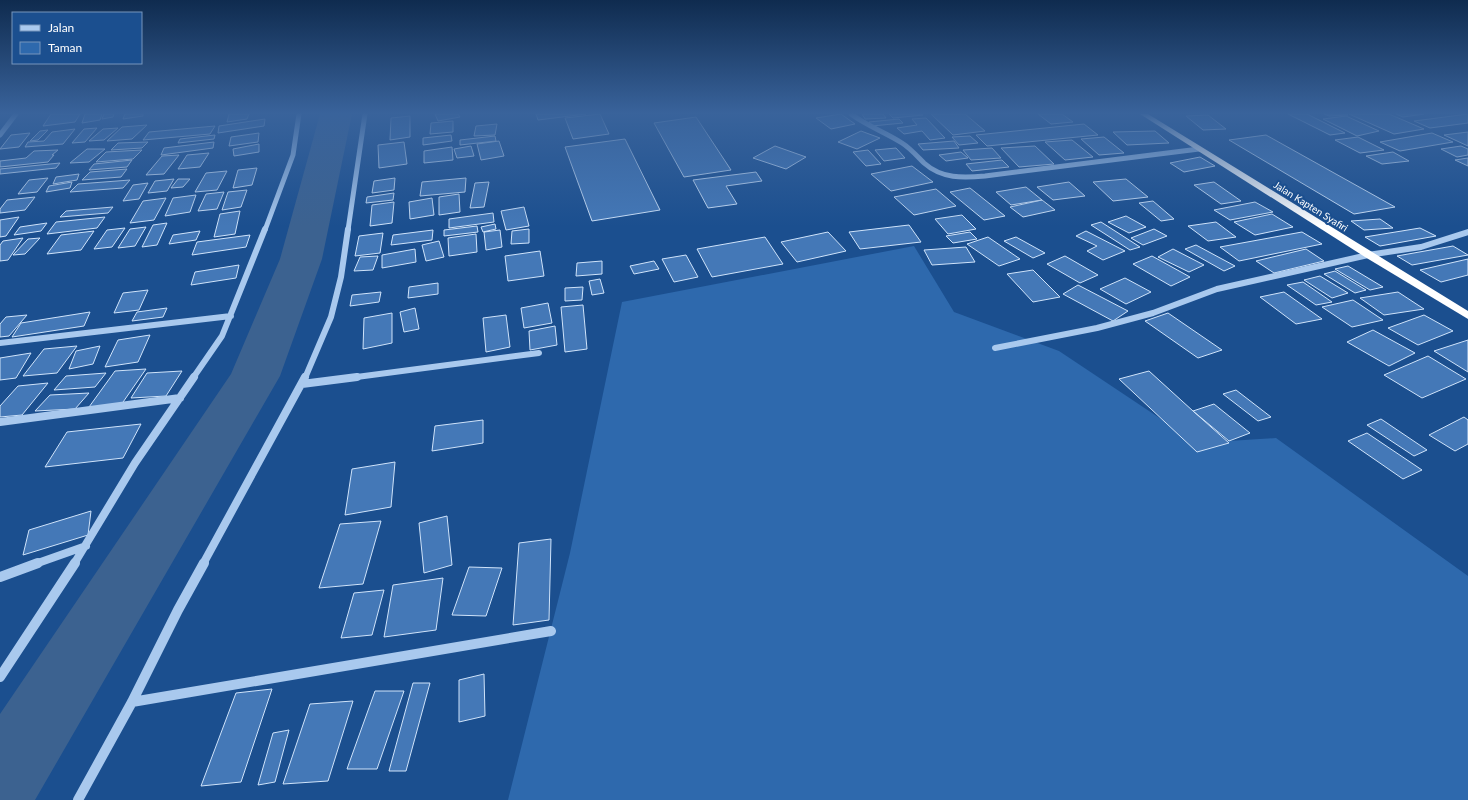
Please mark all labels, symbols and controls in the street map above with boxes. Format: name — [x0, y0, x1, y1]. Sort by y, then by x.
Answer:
legend — [12, 12, 142, 64]
text: Jalan — [48, 20, 74, 35]
text: Taman — [48, 40, 82, 55]
street label: Jalan Kapten Syafiri — [1272, 178, 1350, 234]

